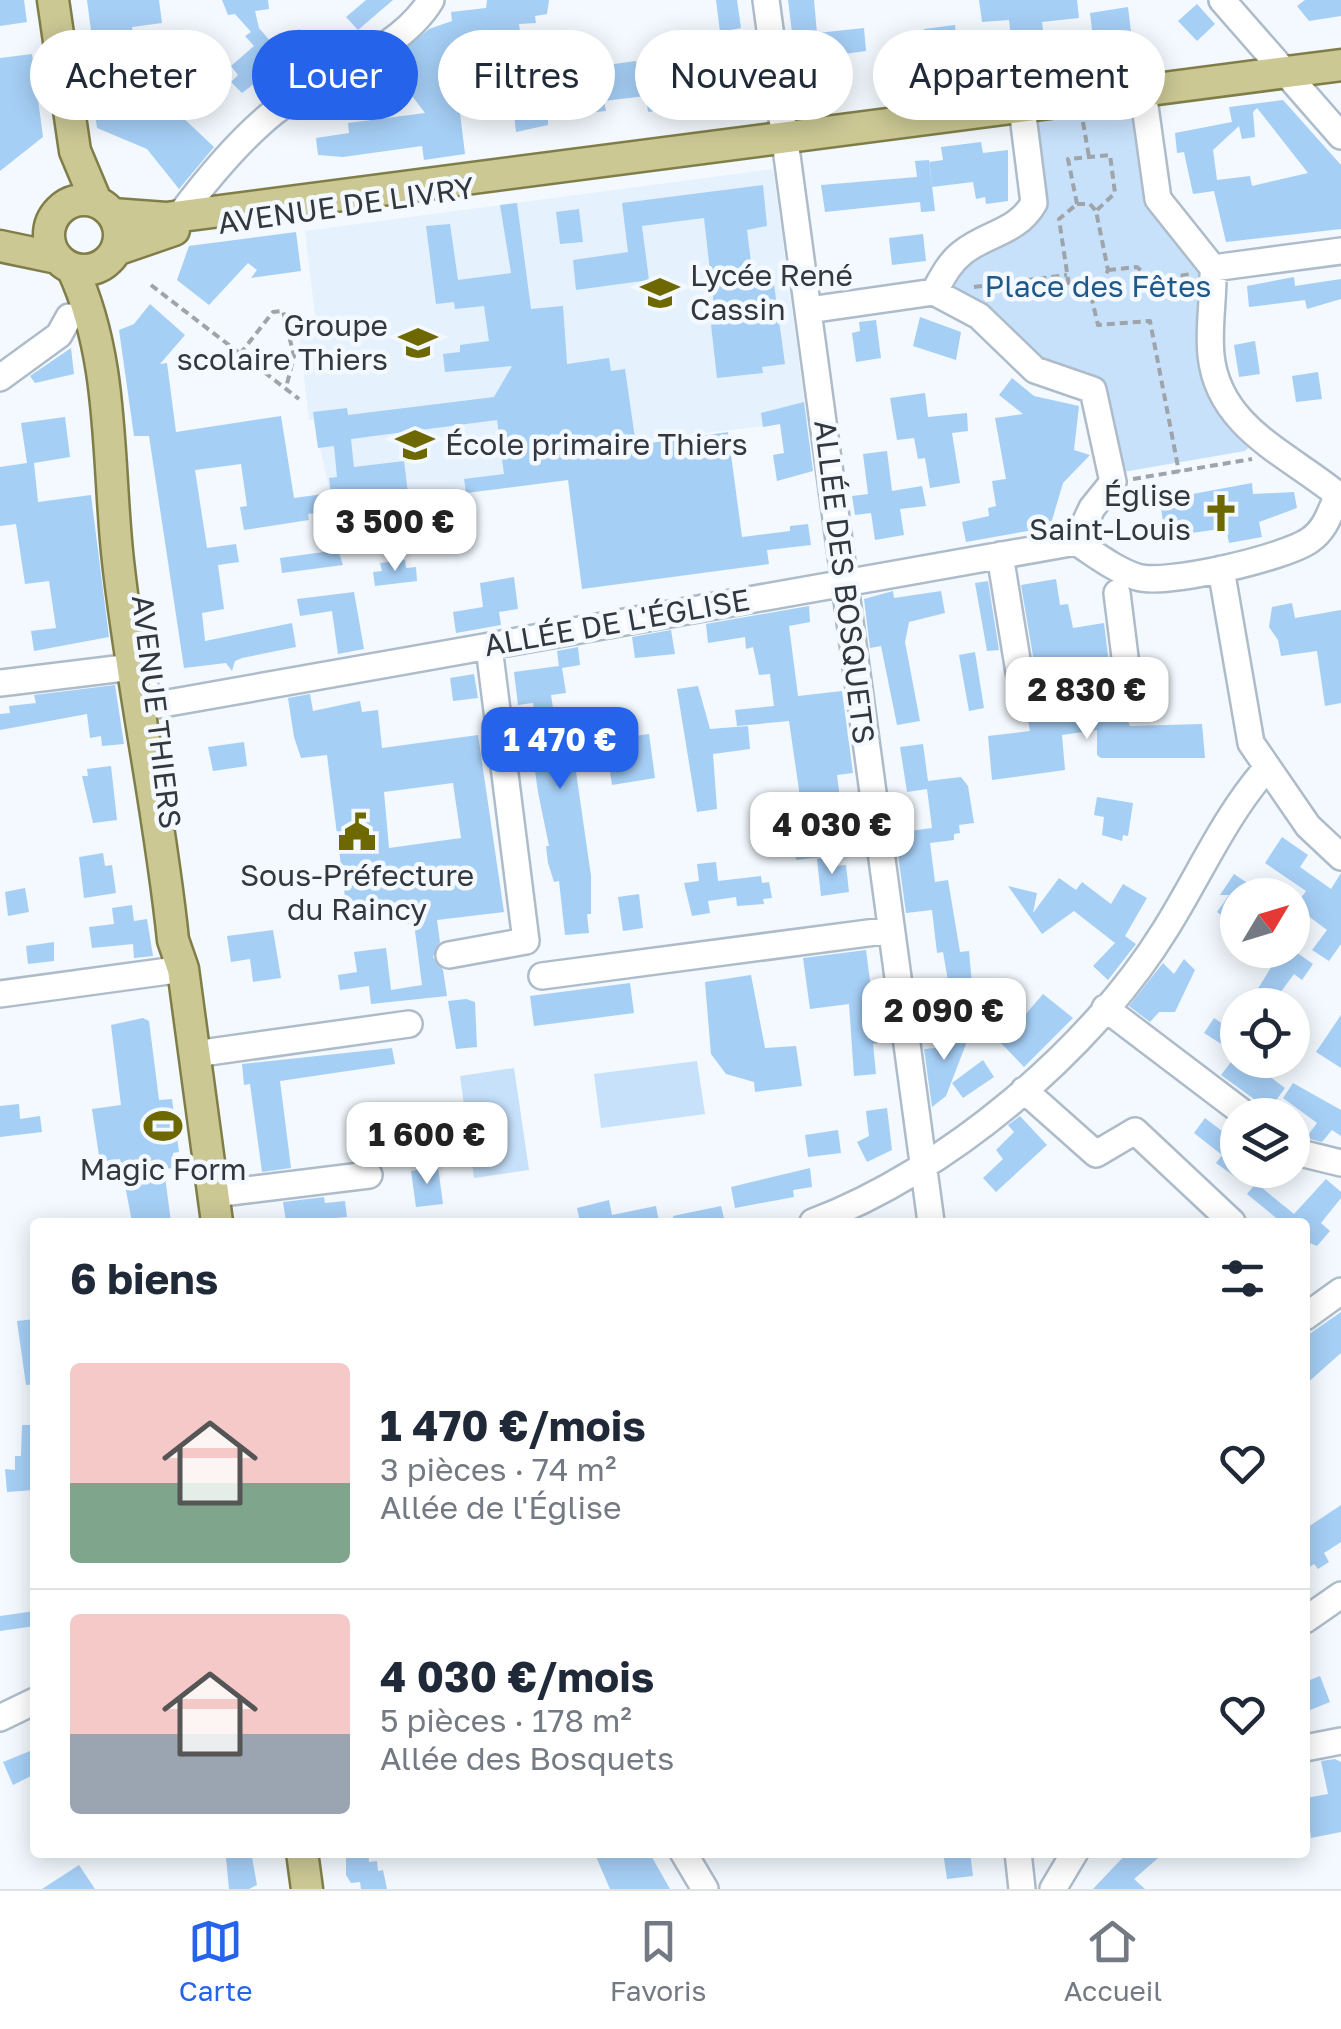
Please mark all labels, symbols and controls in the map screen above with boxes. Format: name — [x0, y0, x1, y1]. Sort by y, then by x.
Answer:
chip: Acheter — [30, 30, 232, 120]
chip: Louer — [252, 30, 418, 120]
chip: Filtres — [438, 30, 615, 120]
chip: Nouveau — [635, 30, 853, 120]
chip: Appartement — [873, 30, 1165, 120]
street label: AVENUE DE LIVRY — [215, 169, 476, 241]
place label: Lycée René Cassin — [690, 257, 853, 327]
park label: Place des Fêtes — [985, 268, 1211, 304]
school or university icon: Lycée René Cassin — [639, 272, 681, 314]
place label: Groupe scolaire Thiers — [177, 307, 388, 377]
school or university icon: Groupe scolaire Thiers — [397, 322, 439, 364]
street label: ALLÉE DES BOSQUETS — [807, 418, 883, 746]
school or university icon: École primaire Thiers — [394, 424, 436, 466]
place label: École primaire Thiers — [445, 426, 748, 462]
place label: Église Saint-Louis — [1029, 477, 1191, 547]
pin: 3 500 € — [303, 489, 487, 574]
church icon: Église Saint-Louis — [1200, 492, 1242, 534]
text: 3 500 € — [335, 502, 455, 540]
street label: ALLÉE DE L'ÉGLISE — [481, 581, 753, 663]
street label: AVENUE THIERS — [125, 593, 189, 831]
pin: 2 830 € — [995, 657, 1179, 742]
text: 2 830 € — [1028, 670, 1146, 708]
pin: 1 470 € — [468, 707, 652, 792]
text: 1 470 € — [503, 720, 617, 758]
pin: 4 030 € — [740, 792, 924, 877]
text: 4 030 € — [772, 805, 892, 843]
public building icon: Sous-Préfecture du Raincy — [336, 811, 378, 853]
place label: Sous-Préfecture du Raincy — [240, 857, 474, 927]
north arrow — [1220, 878, 1310, 968]
map controls — [1220, 878, 1310, 1188]
pin: 2 090 € — [852, 978, 1036, 1063]
button: locate — [1220, 988, 1310, 1078]
text: 2 090 € — [884, 991, 1004, 1029]
button: layers — [1220, 1098, 1310, 1188]
pin: 1 600 € — [335, 1102, 519, 1187]
sports icon: Magic Form — [142, 1105, 184, 1147]
text: 1 600 € — [369, 1115, 485, 1153]
place label: Magic Form — [80, 1151, 246, 1187]
icon: filters — [1215, 1251, 1270, 1306]
text: 6 biens — [70, 1253, 218, 1303]
text: 1 470 €/mois — [380, 1400, 646, 1450]
icon: home — [150, 1403, 270, 1523]
icon: heart — [1215, 1436, 1270, 1491]
text: 3 pièces · 74 m² — [380, 1450, 616, 1488]
text: Allée de l'Église — [380, 1488, 622, 1526]
text: 4 030 €/mois — [380, 1651, 654, 1701]
icon: home — [150, 1654, 270, 1774]
icon: heart — [1215, 1687, 1270, 1742]
text: 5 pièces · 178 m² — [380, 1701, 632, 1739]
text: Allée des Bosquets — [380, 1739, 674, 1777]
tab: Carte — [179, 1914, 252, 2007]
tab: Favoris — [610, 1914, 706, 2007]
tab: Accueil — [1064, 1914, 1162, 2007]

